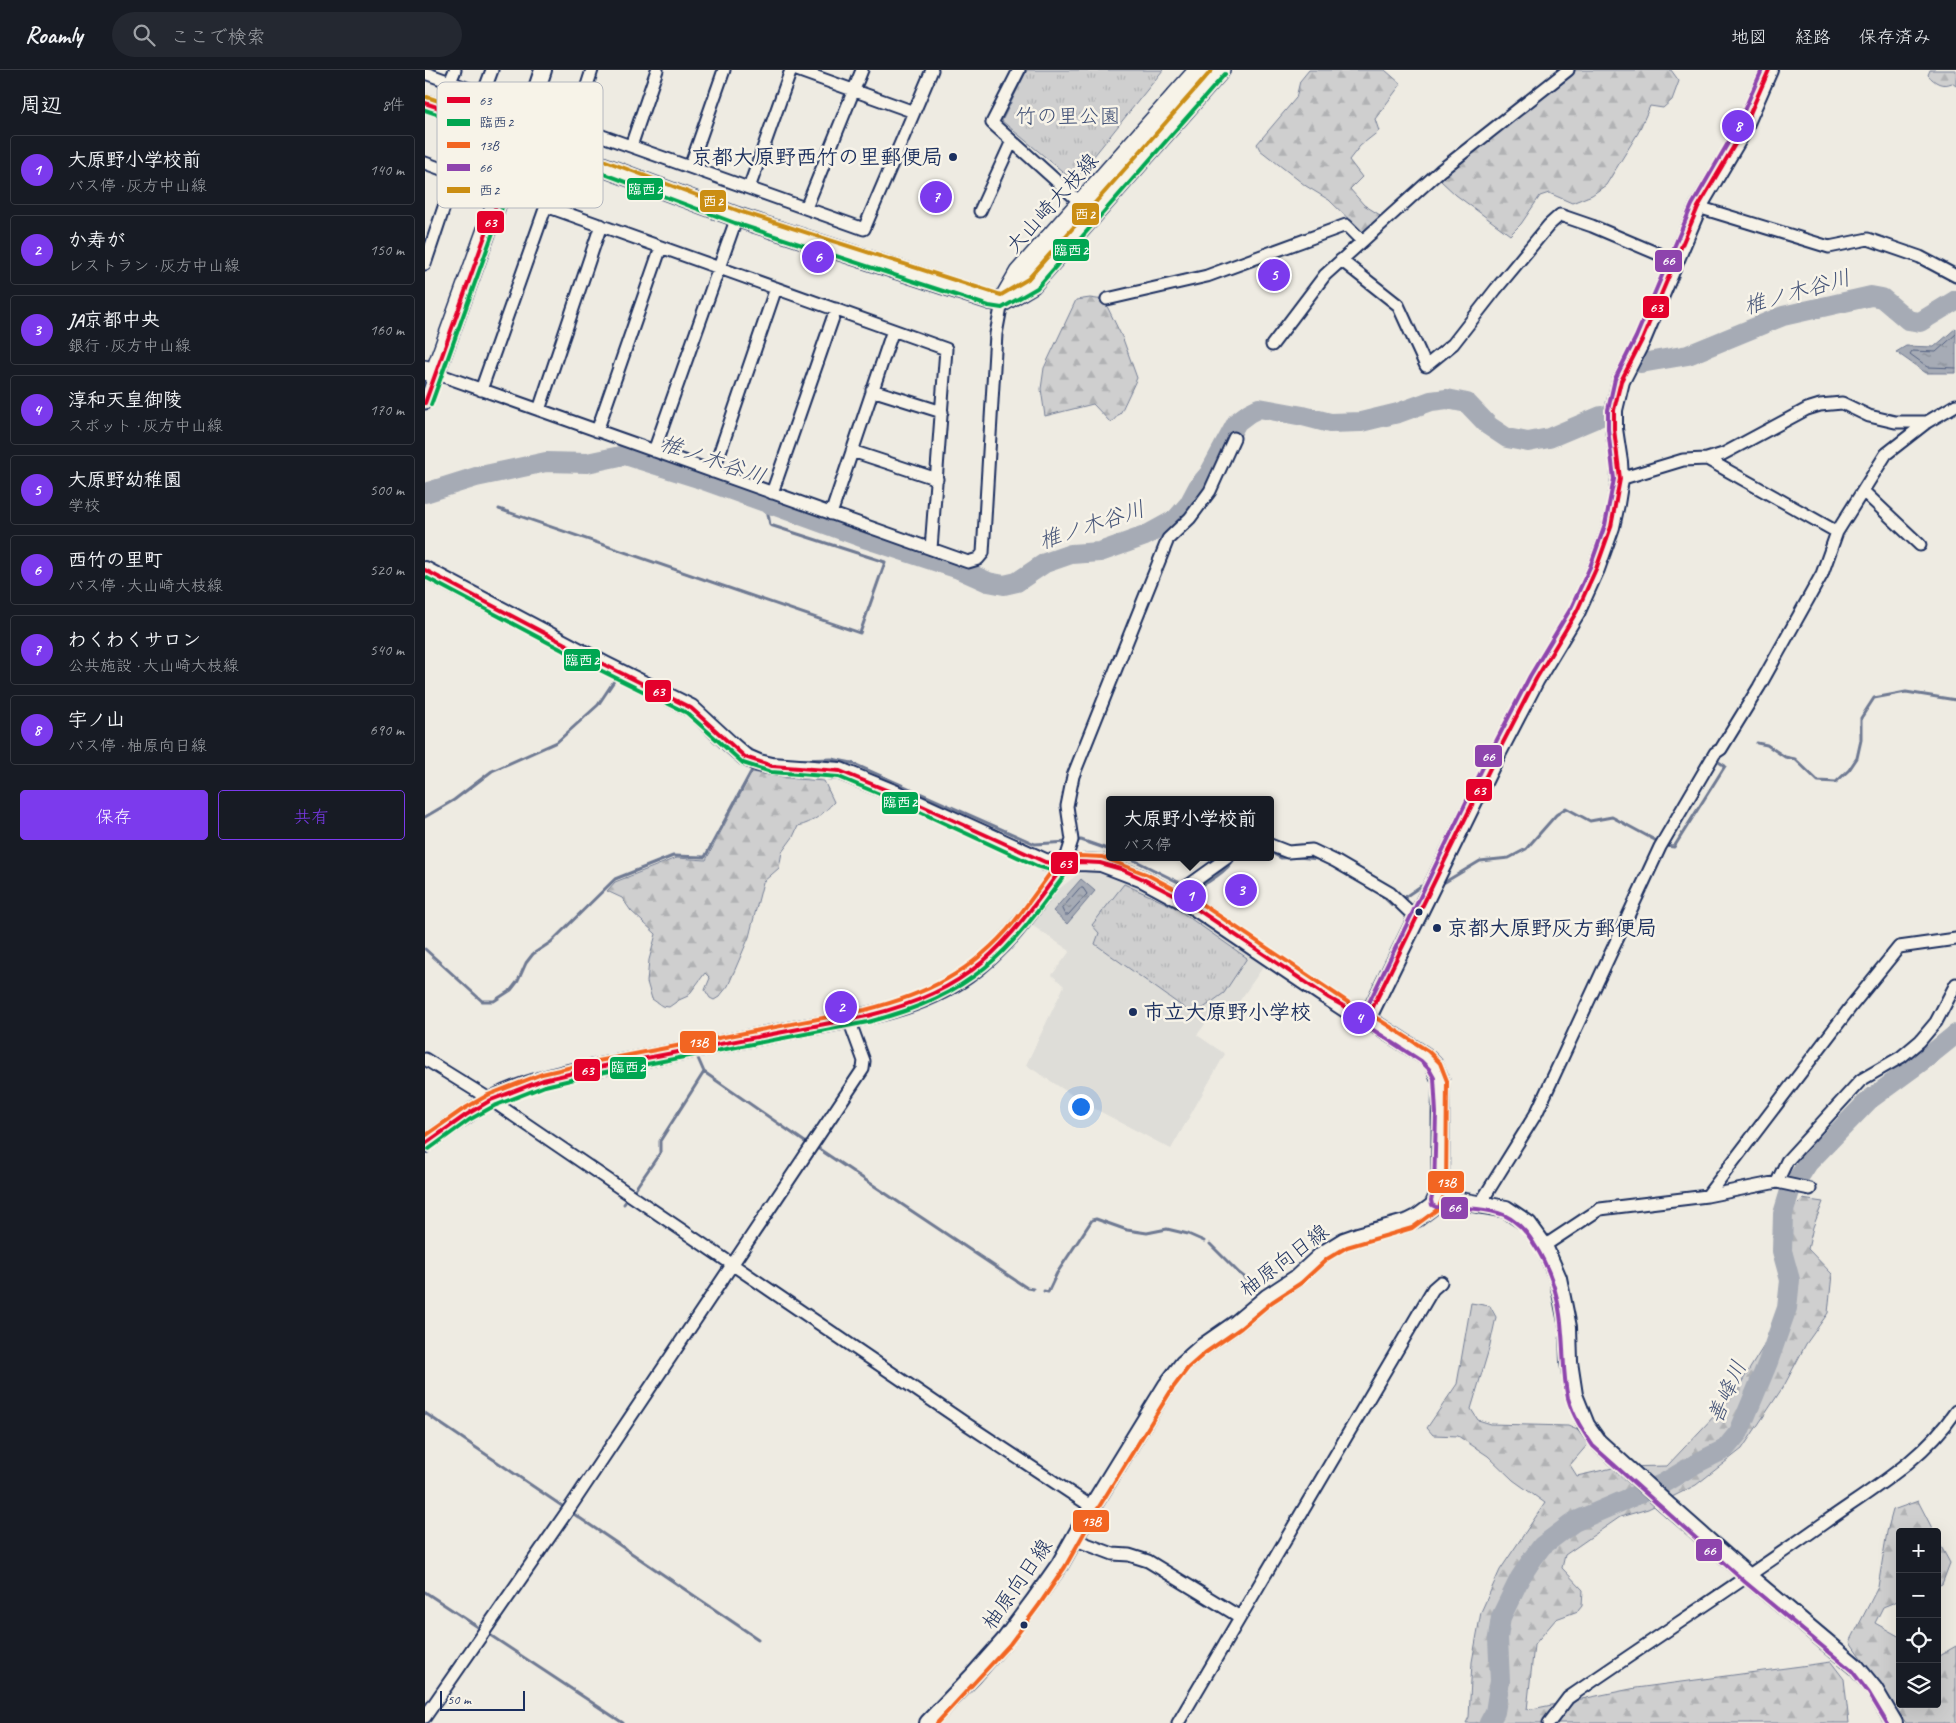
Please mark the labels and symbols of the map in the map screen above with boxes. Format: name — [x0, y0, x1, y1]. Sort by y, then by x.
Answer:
legend — [437, 82, 603, 208]
text: 63 — [479, 92, 493, 109]
park label: 竹の里公園 — [1016, 103, 1121, 129]
pin: 8 — [1722, 107, 1754, 145]
text: 臨西2 — [479, 114, 515, 131]
text: 13B — [479, 137, 501, 154]
place label: 京都大原野西竹の里郵便局 — [691, 144, 943, 170]
street label: 大山崎大枝線 — [1000, 147, 1104, 259]
marker: 京都大原野西竹の里郵便局 — [947, 151, 959, 163]
text: 66 — [479, 159, 492, 176]
line badge: 臨西2 — [626, 177, 664, 201]
pin: 7 — [920, 178, 952, 216]
text: 臨西2 — [628, 181, 664, 198]
text: 西2 — [479, 182, 501, 199]
line badge: 西2 — [699, 189, 727, 213]
text: 西2 — [703, 193, 725, 210]
line badge: 西2 — [1071, 202, 1100, 226]
text: 西2 — [1075, 206, 1097, 223]
line badge: 63 — [476, 210, 505, 234]
text: 63 — [484, 214, 498, 231]
pin: 6 — [802, 238, 834, 276]
line badge: 臨西2 — [1052, 238, 1090, 262]
text: 臨西2 — [1054, 242, 1090, 259]
line badge: 66 — [1654, 249, 1683, 273]
text: 66 — [1661, 252, 1676, 269]
pin: 5 — [1258, 256, 1290, 294]
water label: 椎ノ木谷川 — [1740, 263, 1854, 321]
line badge: 63 — [1642, 295, 1670, 319]
text: 63 — [1650, 299, 1664, 316]
water label: 椎ノ木谷川 — [656, 429, 770, 491]
water label: 椎ノ木谷川 — [1035, 495, 1149, 555]
line badge: 臨西2 — [563, 648, 601, 672]
text: 臨西2 — [565, 652, 601, 669]
line badge: 63 — [644, 679, 672, 703]
text: 63 — [652, 683, 666, 700]
line badge: 66 — [1474, 744, 1503, 768]
text: 66 — [1481, 748, 1496, 765]
line badge: 63 — [1465, 778, 1493, 802]
text: 63 — [1473, 782, 1487, 799]
line badge: 臨西2 — [881, 791, 919, 815]
text: 臨西2 — [883, 794, 919, 811]
line badge: 63 — [1050, 851, 1079, 875]
text: 63 — [1059, 855, 1073, 872]
pin: 3 — [1225, 871, 1257, 909]
pin: 1 — [1174, 877, 1206, 915]
unlabelled marker — [1414, 907, 1424, 917]
place label: 京都大原野灰方郵便局 — [1447, 915, 1657, 941]
marker: 京都大原野灰方郵便局 — [1431, 922, 1443, 934]
pin: 2 — [825, 988, 857, 1026]
place label: 市立大原野小学校 — [1143, 999, 1311, 1025]
pin: 4 — [1343, 999, 1375, 1037]
marker: 市立大原野小学校 — [1127, 1006, 1139, 1018]
line badge: 13B — [679, 1030, 717, 1054]
text: 13B — [688, 1034, 710, 1051]
line badge: 臨西2 — [609, 1056, 647, 1080]
line badge: 63 — [573, 1058, 601, 1082]
text: 臨西2 — [611, 1059, 647, 1076]
text: 63 — [581, 1062, 595, 1079]
your location — [1068, 1094, 1094, 1120]
line badge: 13B — [1427, 1170, 1465, 1194]
text: 13B — [1436, 1174, 1458, 1191]
line badge: 66 — [1440, 1196, 1469, 1220]
text: 66 — [1447, 1199, 1462, 1216]
street label: 柚原向日線 — [1234, 1218, 1334, 1302]
water label: 善峰川 — [1701, 1356, 1753, 1428]
line badge: 13B — [1072, 1509, 1110, 1533]
text: 13B — [1081, 1513, 1103, 1530]
street label: 柚原向日線 — [976, 1534, 1058, 1634]
line badge: 66 — [1695, 1538, 1723, 1562]
text: 66 — [1702, 1542, 1717, 1559]
unlabelled marker — [1019, 1620, 1029, 1630]
scale bar — [440, 1688, 525, 1711]

